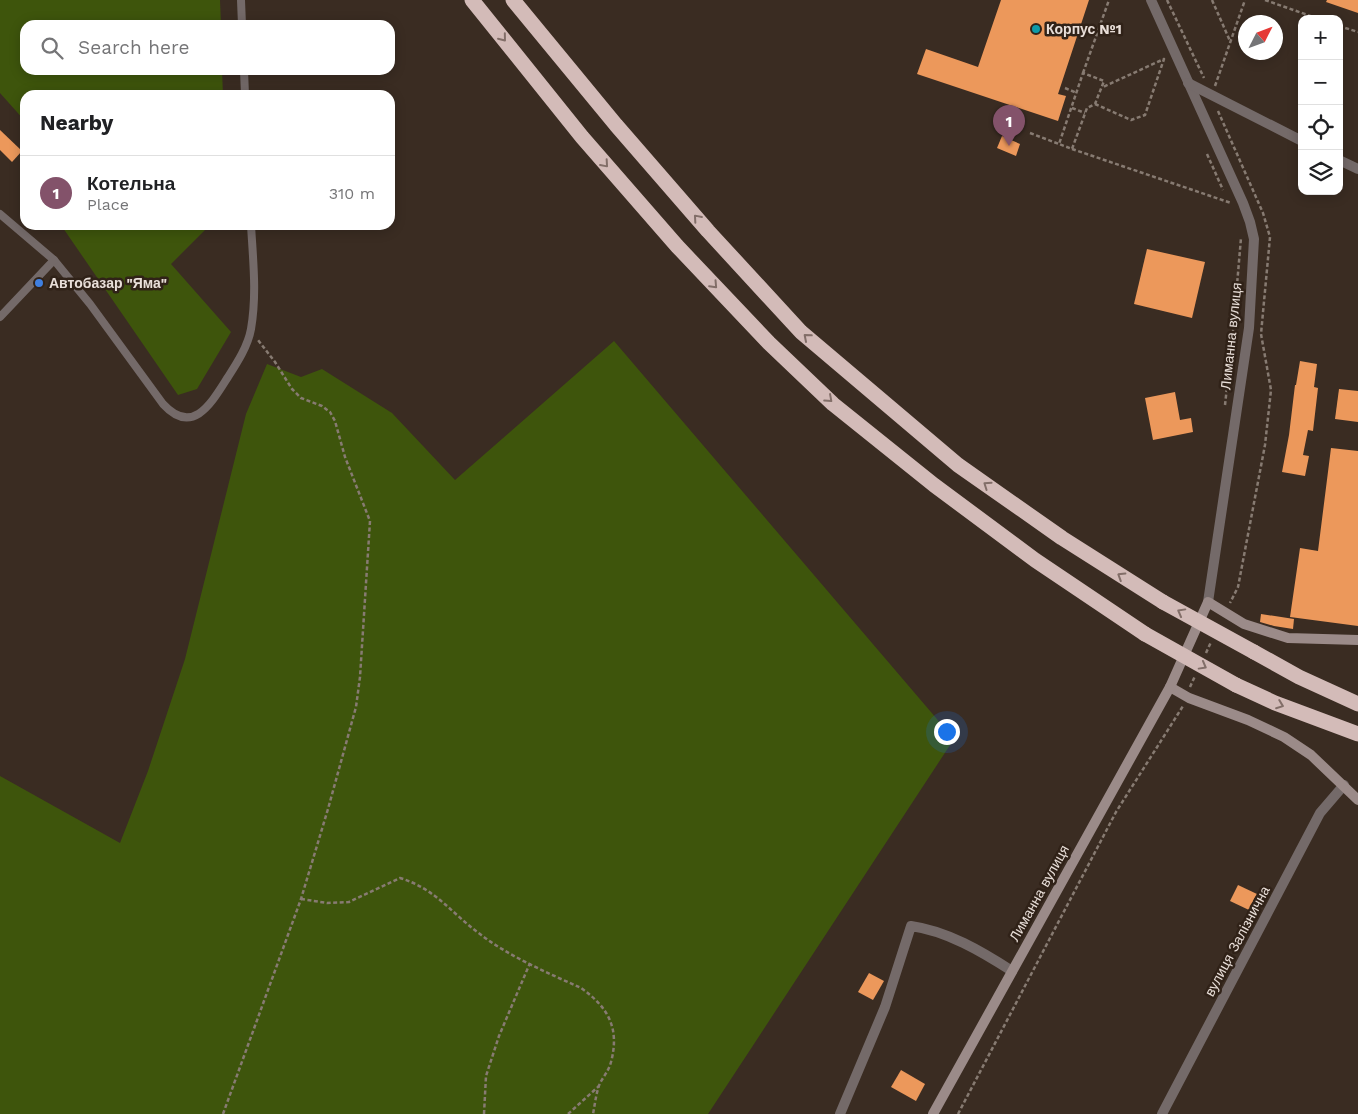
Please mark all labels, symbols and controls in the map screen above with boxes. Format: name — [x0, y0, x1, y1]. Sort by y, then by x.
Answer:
north arrow — [1238, 15, 1283, 60]
map controls — [1298, 15, 1343, 195]
button: + — [1298, 15, 1343, 60]
search box — [20, 20, 395, 75]
place label: Корпус №1 — [1046, 21, 1122, 37]
marker: Корпус №1 — [1030, 23, 1042, 35]
one-way arrow — [497, 32, 505, 41]
icon: search — [38, 34, 66, 62]
text: Search here — [78, 36, 189, 59]
button: − — [1298, 60, 1343, 105]
pin: 1 — [993, 105, 1025, 146]
button: locate — [1298, 105, 1343, 150]
text: Nearby — [40, 110, 113, 135]
button: layers — [1298, 150, 1343, 195]
one-way arrow — [600, 159, 609, 168]
text: Котельна — [87, 172, 175, 195]
text: 1 — [53, 184, 59, 203]
text: 310 m — [329, 184, 375, 203]
text: Place — [87, 195, 129, 214]
one-way arrow — [694, 215, 703, 224]
place label: Автобазар "Яма" — [49, 275, 167, 291]
marker: Автобазар "Яма" — [33, 277, 45, 289]
one-way arrow — [708, 279, 717, 288]
street label: Лиманна вулиця — [1217, 282, 1245, 390]
one-way arrow — [804, 334, 813, 343]
one-way arrow — [824, 394, 833, 403]
one-way arrow — [983, 482, 993, 491]
one-way arrow — [1118, 572, 1127, 582]
one-way arrow — [1177, 608, 1186, 618]
one-way arrow — [1197, 660, 1206, 670]
one-way arrow — [1275, 699, 1284, 709]
your location — [934, 719, 960, 745]
street label: Лиманна вулиця — [1006, 842, 1072, 944]
street label: вулиця Залізнична — [1201, 883, 1273, 999]

